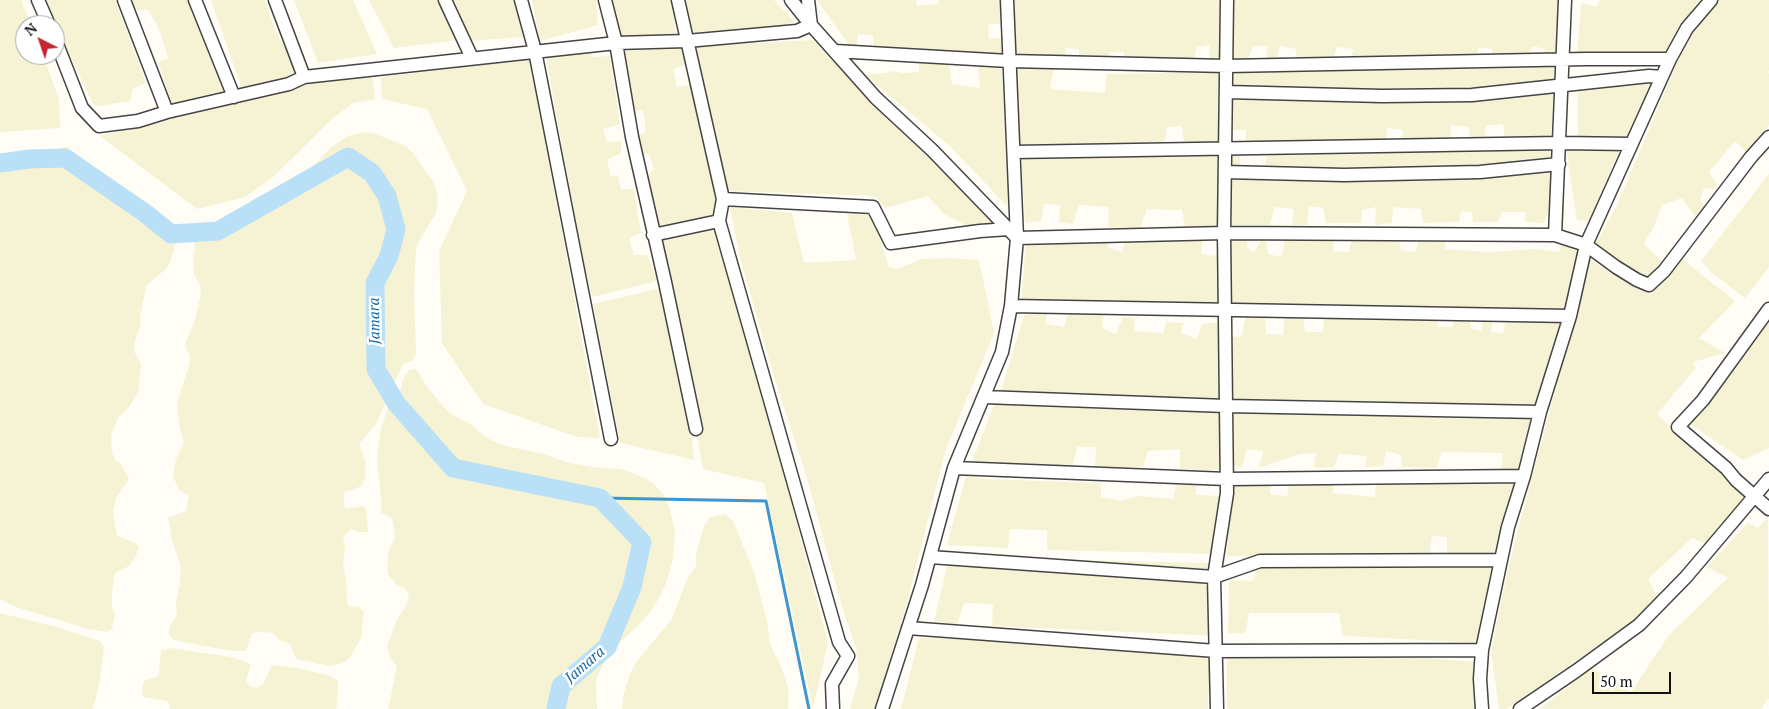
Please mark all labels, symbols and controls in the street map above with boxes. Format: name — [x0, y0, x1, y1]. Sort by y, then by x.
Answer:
north arrow — [15, 15, 65, 65]
text: N — [20, 18, 41, 40]
water label: Jamara — [366, 297, 384, 345]
water label: Jamara — [561, 643, 609, 687]
scale bar — [1594, 662, 1673, 694]
text: 50 m — [1600, 671, 1633, 691]

